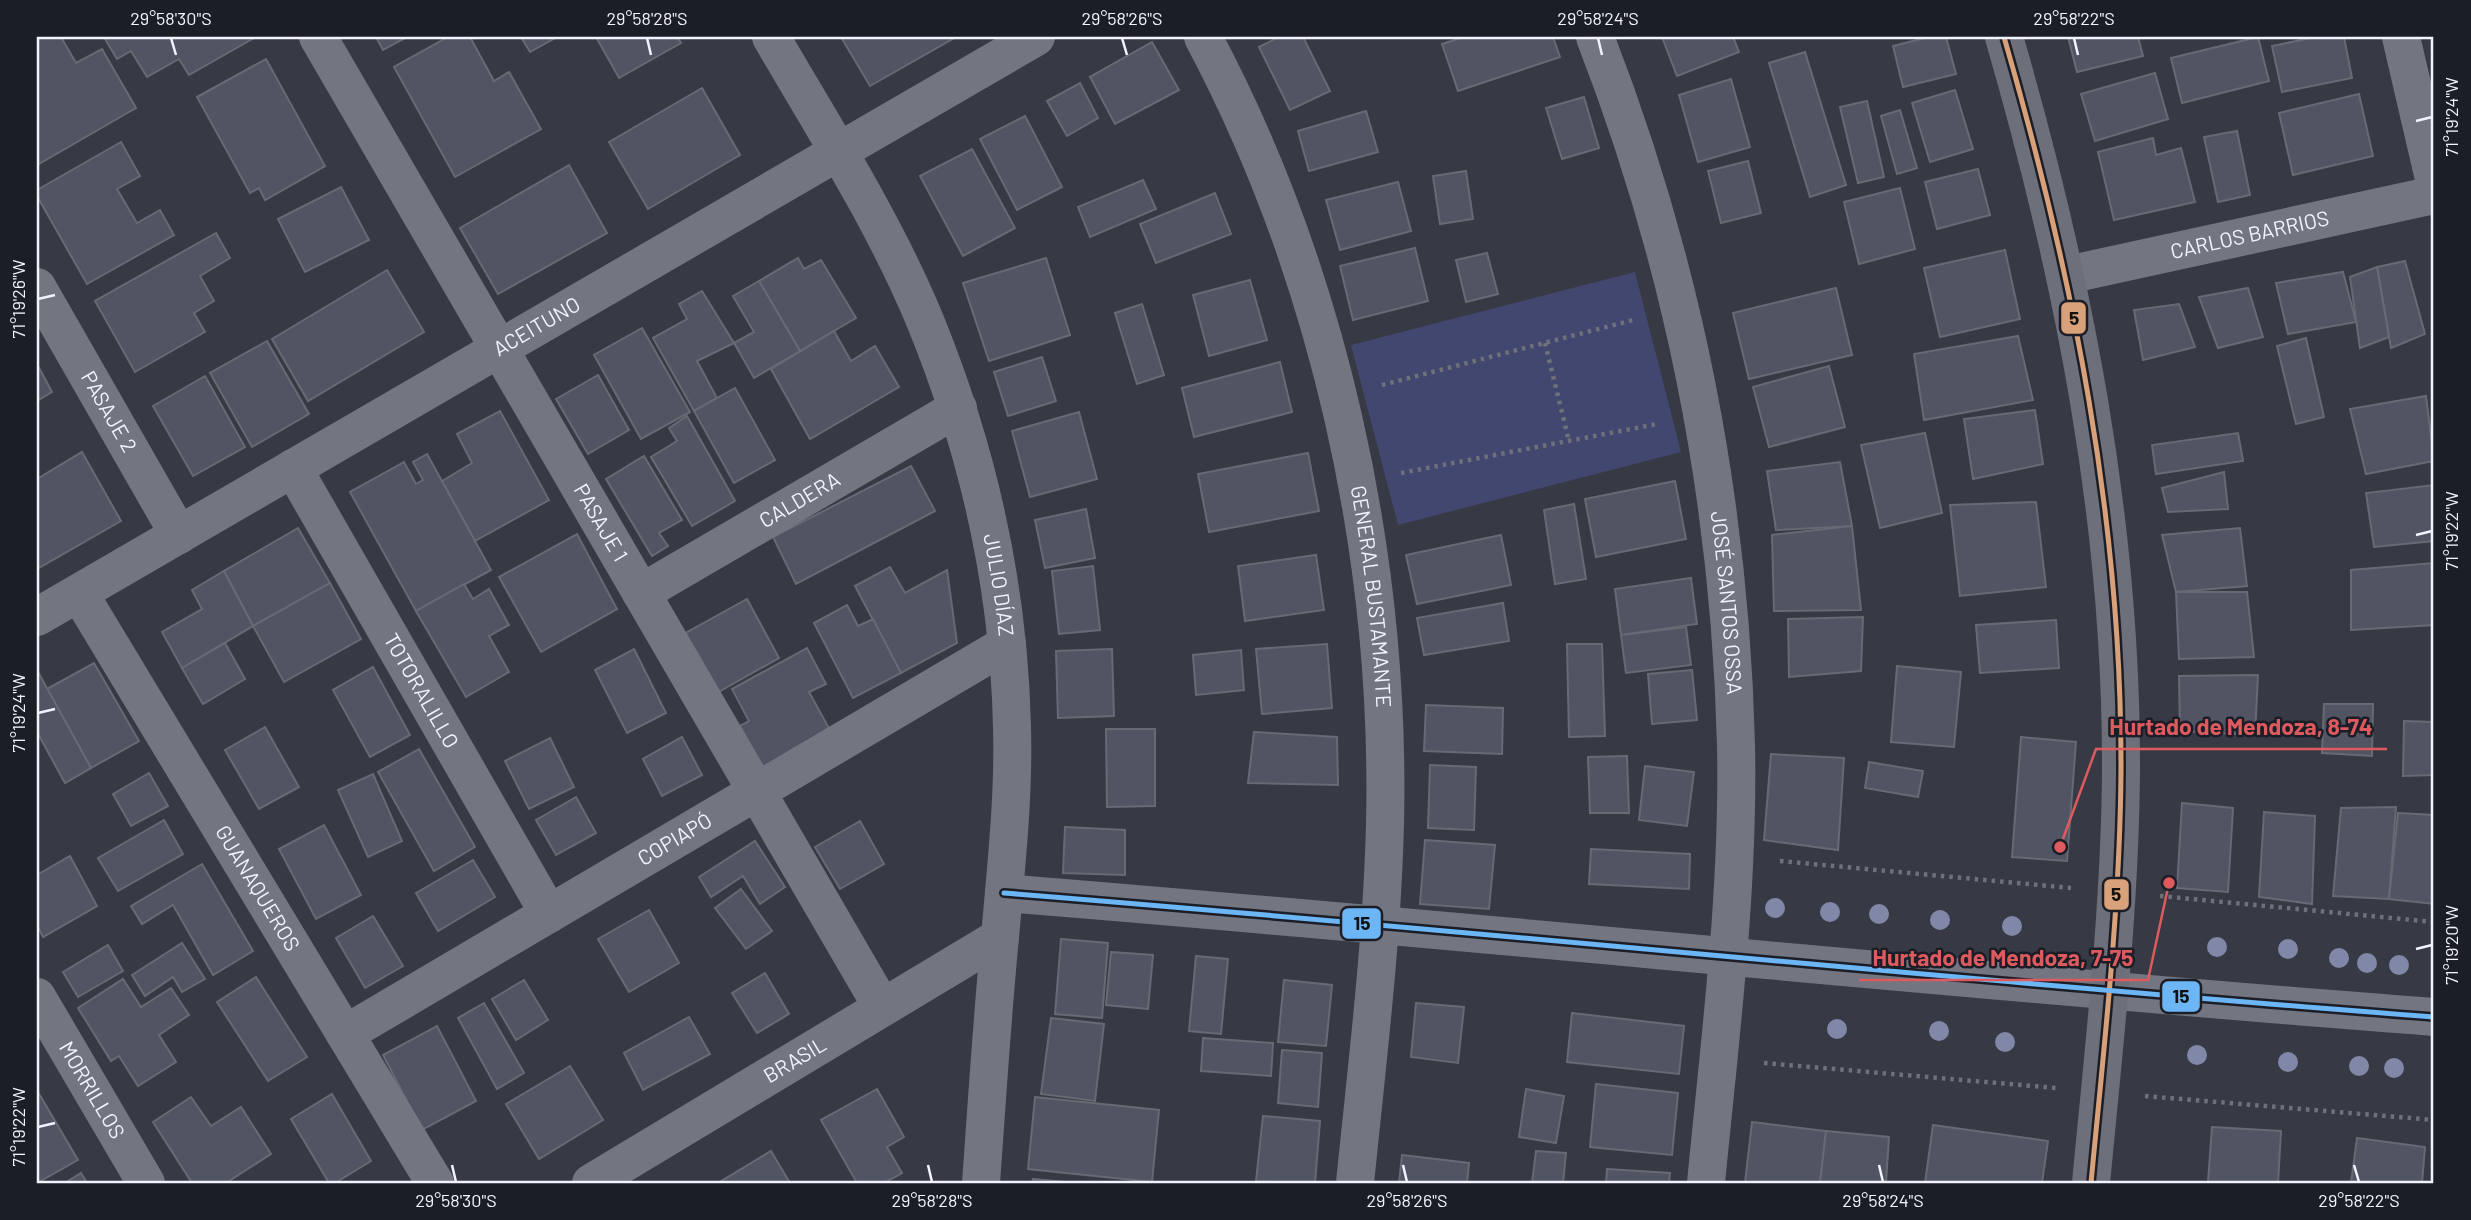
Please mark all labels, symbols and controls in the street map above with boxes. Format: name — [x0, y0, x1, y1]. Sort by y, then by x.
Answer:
text: 29°58'30"S — [130, 7, 212, 29]
text: 29°58'28"S — [606, 7, 688, 29]
text: 29°58'26"S — [1081, 7, 1163, 29]
text: 29°58'24"S — [1557, 7, 1639, 29]
text: 29°58'22"S — [2033, 7, 2115, 29]
text: 71°19'24"W — [2440, 77, 2462, 157]
street label: CARLOS BARRIOS — [2168, 204, 2331, 263]
text: 71°19'26"W — [7, 259, 29, 339]
street label: ACEITUNO — [488, 291, 584, 360]
line badge: 5 — [2060, 301, 2087, 335]
text: 5 — [2069, 306, 2079, 329]
street label: PASAJE 2 — [77, 366, 143, 456]
street label: CALDERA — [754, 465, 844, 532]
street label: PASAJE 1 — [569, 479, 634, 565]
street label: GENERAL BUSTAMANTE — [1346, 483, 1397, 708]
text: 71°19'22"W — [2440, 491, 2462, 571]
street label: JOSÉ SANTOS OSSA — [1706, 509, 1748, 695]
street label: JULIO DÍAZ — [979, 531, 1020, 637]
street label: TOTORALILLO — [379, 628, 465, 752]
text: 71°19'24"W — [7, 673, 29, 753]
callout: Hurtado de Mendoza, 8-74 — [2096, 705, 2387, 749]
text: Hurtado de Mendoza, 8-74 — [2109, 712, 2373, 740]
street label: COPIAPÓ — [633, 807, 716, 870]
street label: GUANAQUEROS — [211, 820, 306, 955]
line badge: 5 — [2103, 878, 2130, 911]
text: 5 — [2111, 882, 2121, 905]
text: 71°19'20"W — [2440, 905, 2462, 985]
line badge: 15 — [1341, 907, 1382, 940]
text: 15 — [1354, 911, 1370, 934]
callout: Hurtado de Mendoza, 7-75 — [1859, 936, 2148, 980]
text: Hurtado de Mendoza, 7-75 — [1873, 943, 2133, 971]
line badge: 15 — [2161, 980, 2201, 1013]
text: 15 — [2173, 984, 2189, 1007]
street label: BRASIL — [758, 1031, 830, 1087]
street label: MORRILLOS — [55, 1036, 131, 1142]
text: 71°19'22"W — [7, 1087, 29, 1167]
text: 29°58'30"S — [415, 1189, 497, 1211]
text: 29°58'28"S — [891, 1189, 973, 1211]
text: 29°58'26"S — [1366, 1189, 1448, 1211]
text: 29°58'24"S — [1842, 1189, 1924, 1211]
text: 29°58'22"S — [2318, 1189, 2400, 1211]

